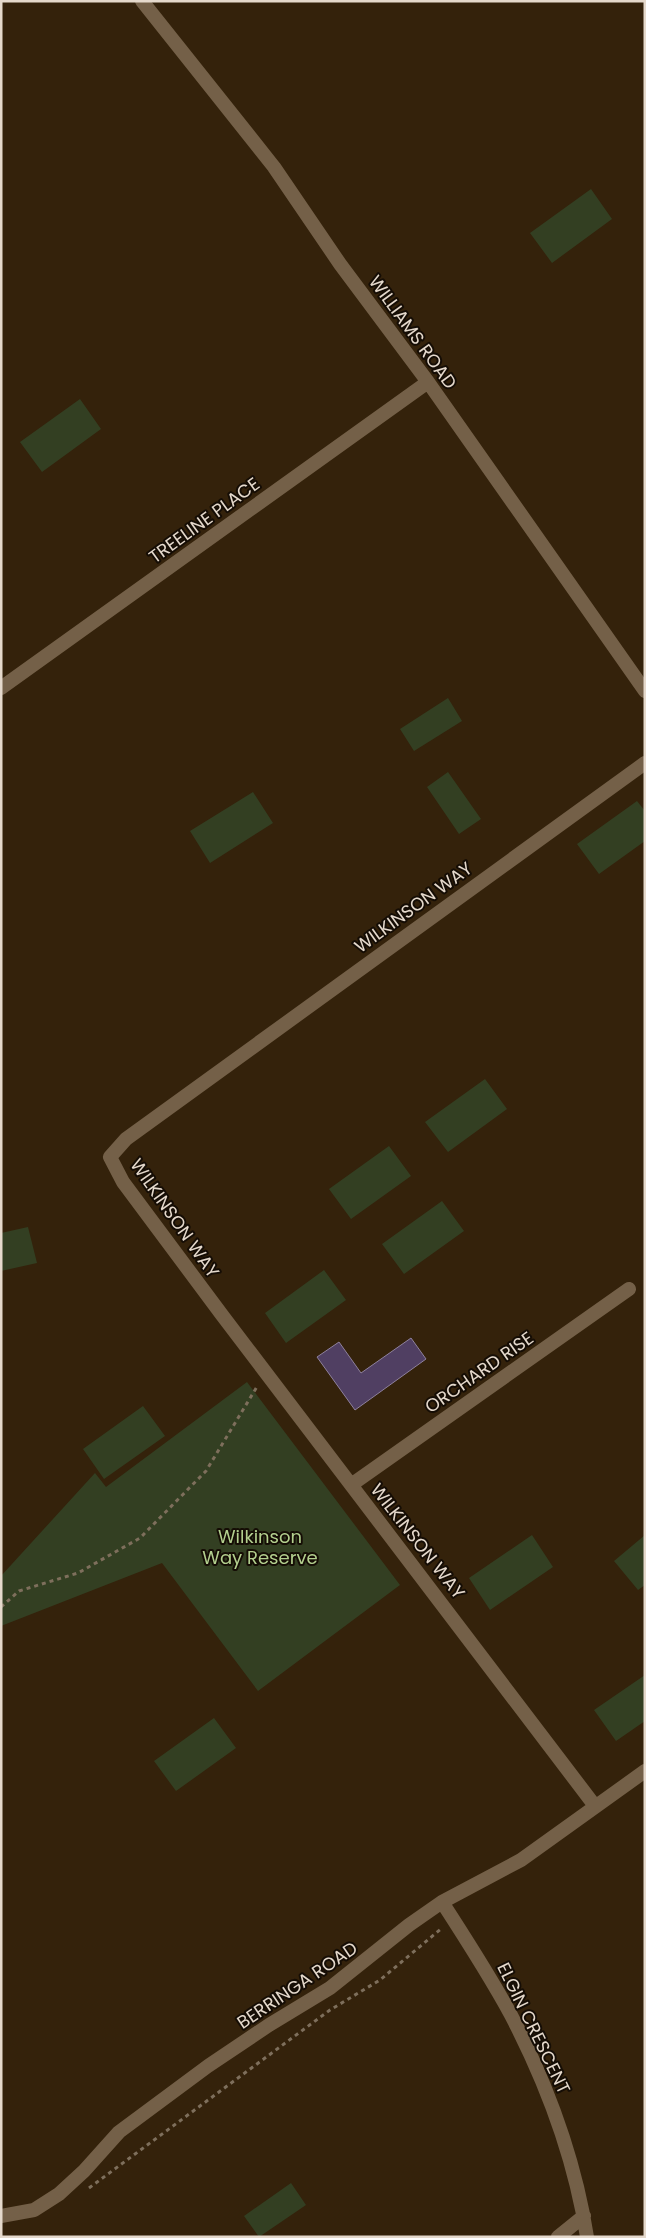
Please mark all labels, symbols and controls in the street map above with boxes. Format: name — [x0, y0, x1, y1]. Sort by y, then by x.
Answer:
street label: WILLIAMS ROAD — [363, 270, 463, 394]
street label: TREELINE PLACE — [143, 471, 265, 569]
street label: WILKINSON WAY — [349, 855, 477, 958]
street label: WILKINSON WAY — [125, 1153, 226, 1283]
street label: ORCHARD RISE — [420, 1325, 538, 1419]
street label: WILKINSON WAY — [365, 1478, 471, 1604]
park label: Wilkinson Way Reserve — [202, 1524, 318, 1570]
street label: BERRINGA ROAD — [232, 1935, 362, 2035]
street label: ELGIN CRESCENT — [491, 1958, 577, 2098]

